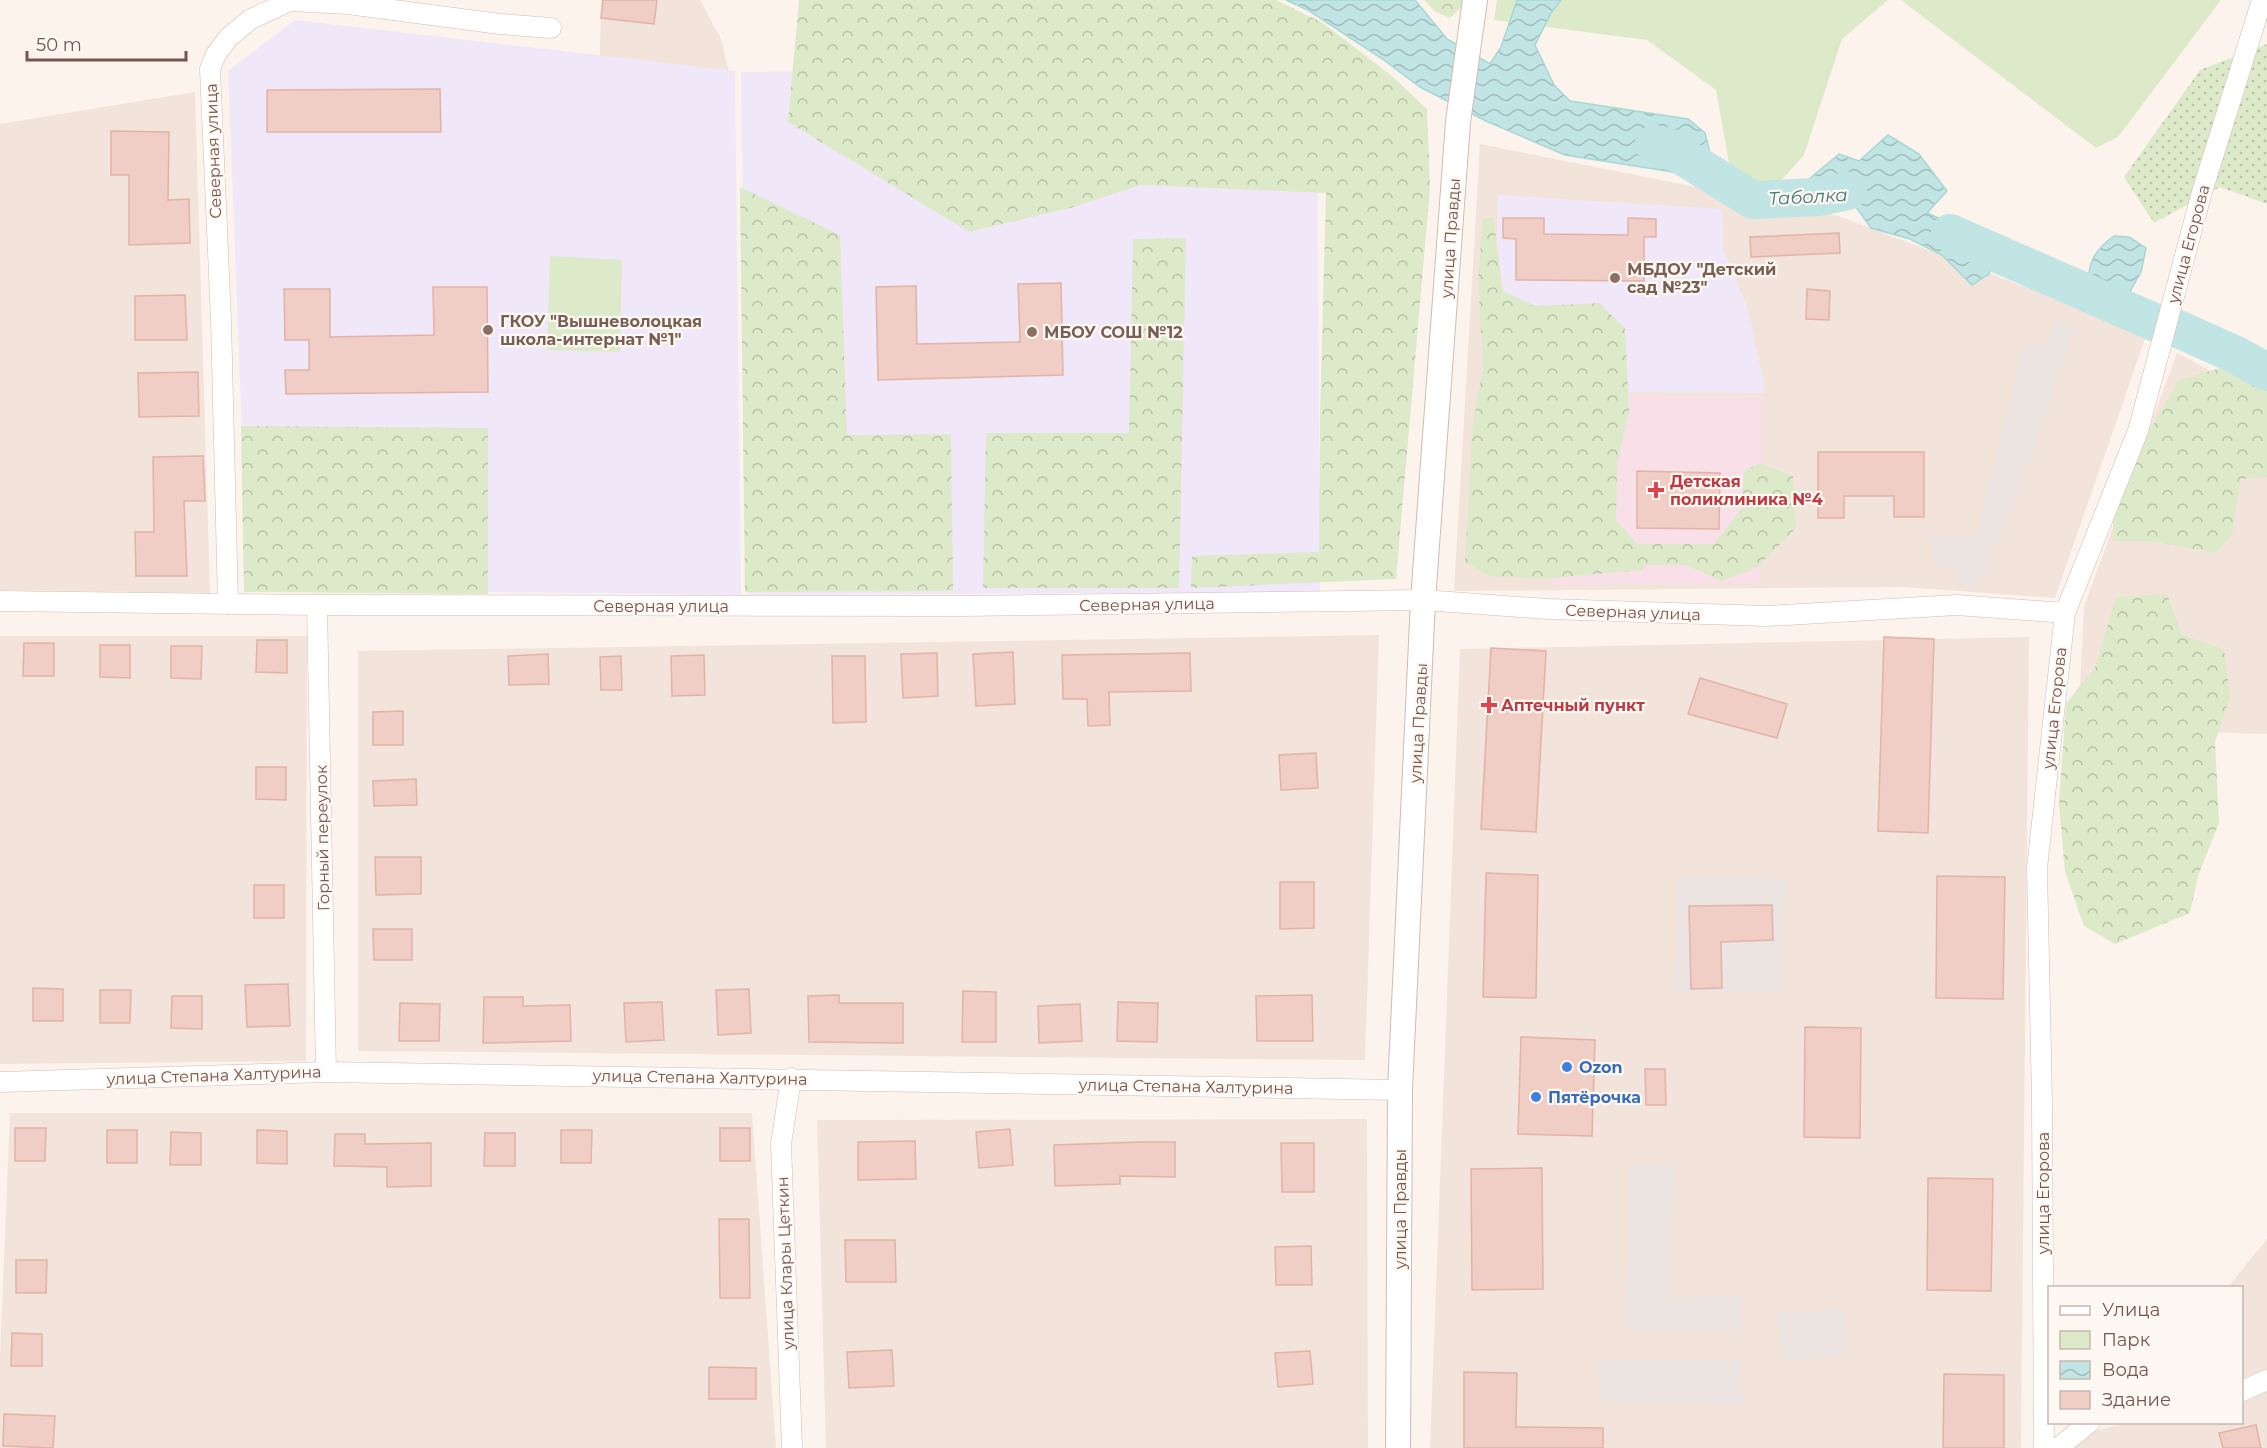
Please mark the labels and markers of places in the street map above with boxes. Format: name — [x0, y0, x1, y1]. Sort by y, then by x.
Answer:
place label: МБДОУ "Детский сад №23" — [1627, 260, 1776, 297]
marker: МБДОУ "Детский сад №23" — [1608, 271, 1622, 285]
place label: ГКОУ "Вышневолоцкая школа-интернат №1" — [500, 312, 702, 349]
marker: ГКОУ "Вышневолоцкая школа-интернат №1" — [481, 323, 495, 337]
place label: МБОУ СОШ №12 — [1044, 323, 1183, 342]
marker: МБОУ СОШ №12 — [1025, 325, 1039, 339]
place label: Детская поликлиника №4 — [1670, 472, 1823, 509]
marker: Детская поликлиника №4 — [1647, 481, 1665, 499]
place label: Аптечный пункт — [1501, 696, 1645, 715]
marker: Аптечный пункт — [1482, 698, 1496, 712]
place label: Ozon — [1579, 1058, 1623, 1077]
marker: Ozon — [1560, 1060, 1574, 1074]
place label: Пятёрочка — [1548, 1088, 1641, 1107]
marker: Пятёрочка — [1529, 1090, 1543, 1104]

